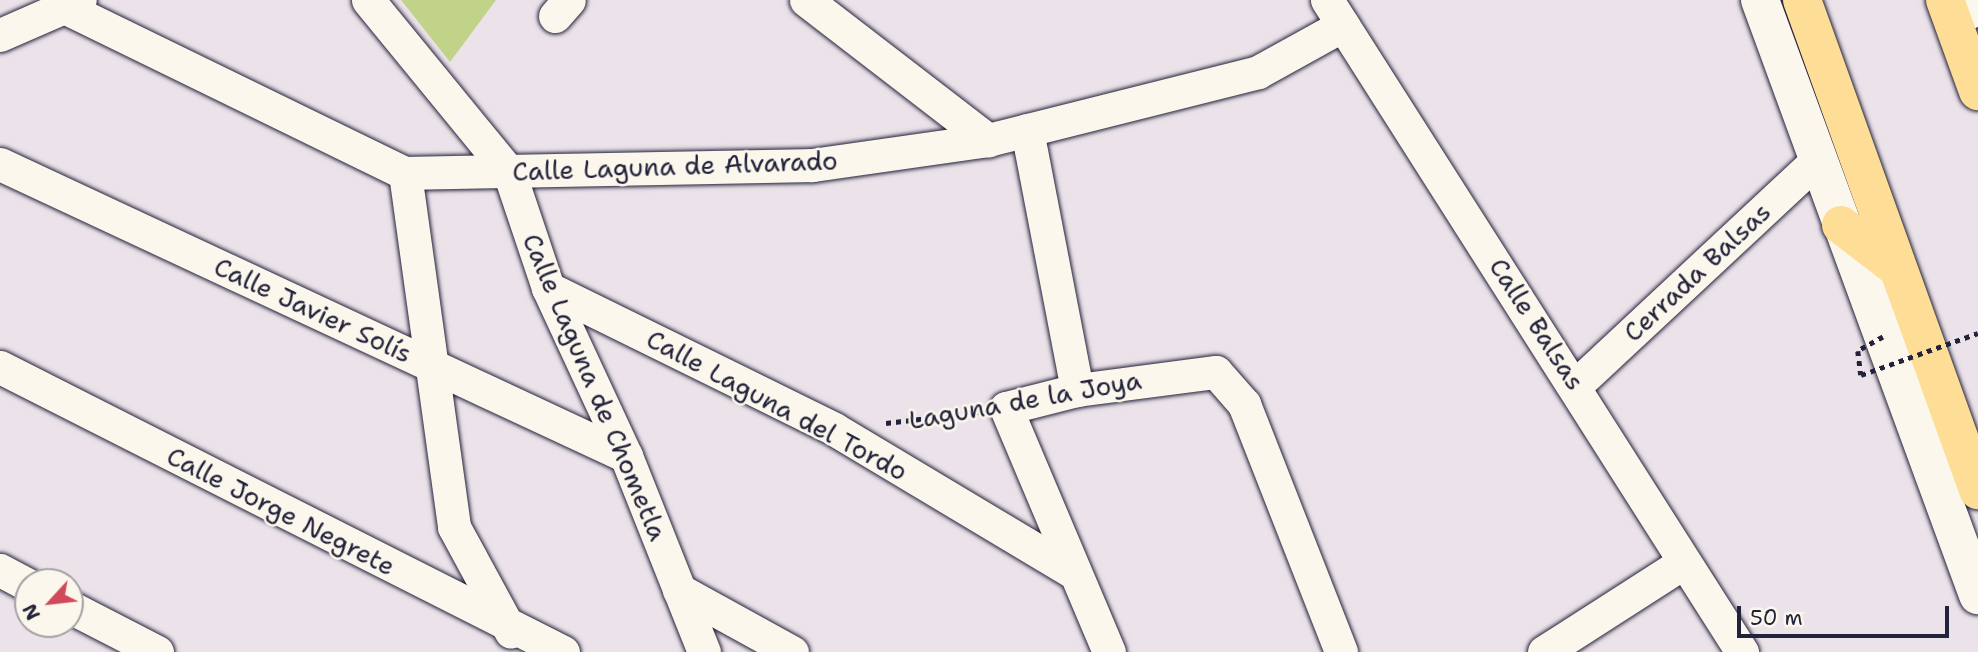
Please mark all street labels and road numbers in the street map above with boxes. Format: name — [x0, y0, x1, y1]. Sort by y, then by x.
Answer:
street label: Calle Laguna de Alvarado — [512, 145, 838, 187]
street label: Cerrada Balsas — [1617, 196, 1777, 348]
street label: Calle Laguna de Chometla — [516, 229, 674, 545]
street label: Calle Javier Solís — [209, 251, 417, 369]
street label: Calle Balsas — [1483, 252, 1591, 396]
street label: Calle Laguna del Tordo — [641, 323, 913, 487]
street label: Laguna de la Joya — [906, 364, 1144, 436]
street label: Calle Jorge Negrete — [162, 440, 400, 582]

